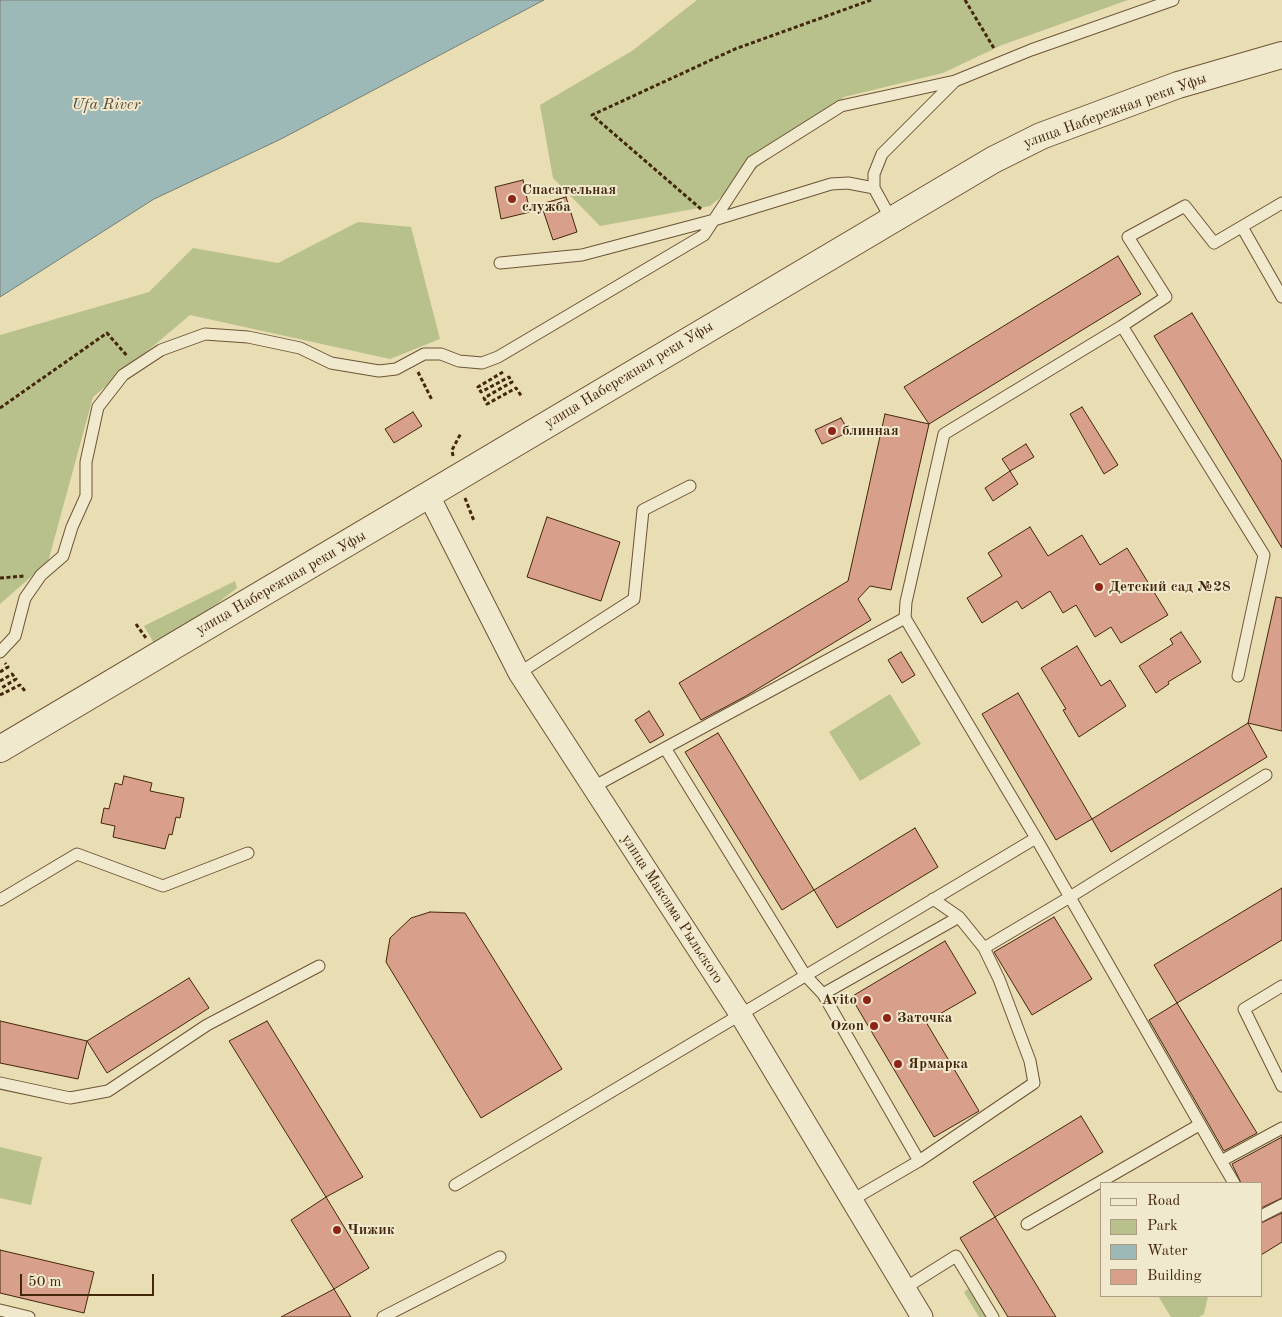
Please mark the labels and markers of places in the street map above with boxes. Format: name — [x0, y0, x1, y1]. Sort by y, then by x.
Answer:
place label: Спасательная служба — [522, 181, 616, 216]
marker: Спасательная служба — [506, 193, 518, 205]
place label: блинная — [842, 422, 899, 440]
marker: блинная — [826, 425, 838, 437]
place label: Детский сад №28 — [1109, 578, 1231, 596]
marker: Детский сад №28 — [1093, 581, 1105, 593]
place label: Avito — [822, 991, 857, 1009]
marker: Avito — [861, 994, 873, 1006]
place label: Заточка — [897, 1009, 952, 1027]
marker: Заточка — [881, 1012, 893, 1024]
place label: Ozon — [831, 1017, 864, 1035]
marker: Ozon — [868, 1020, 880, 1032]
place label: Ярмарка — [908, 1055, 968, 1073]
marker: Ярмарка — [892, 1058, 904, 1070]
place label: Чижик — [347, 1221, 395, 1239]
marker: Чижик — [331, 1224, 343, 1236]

